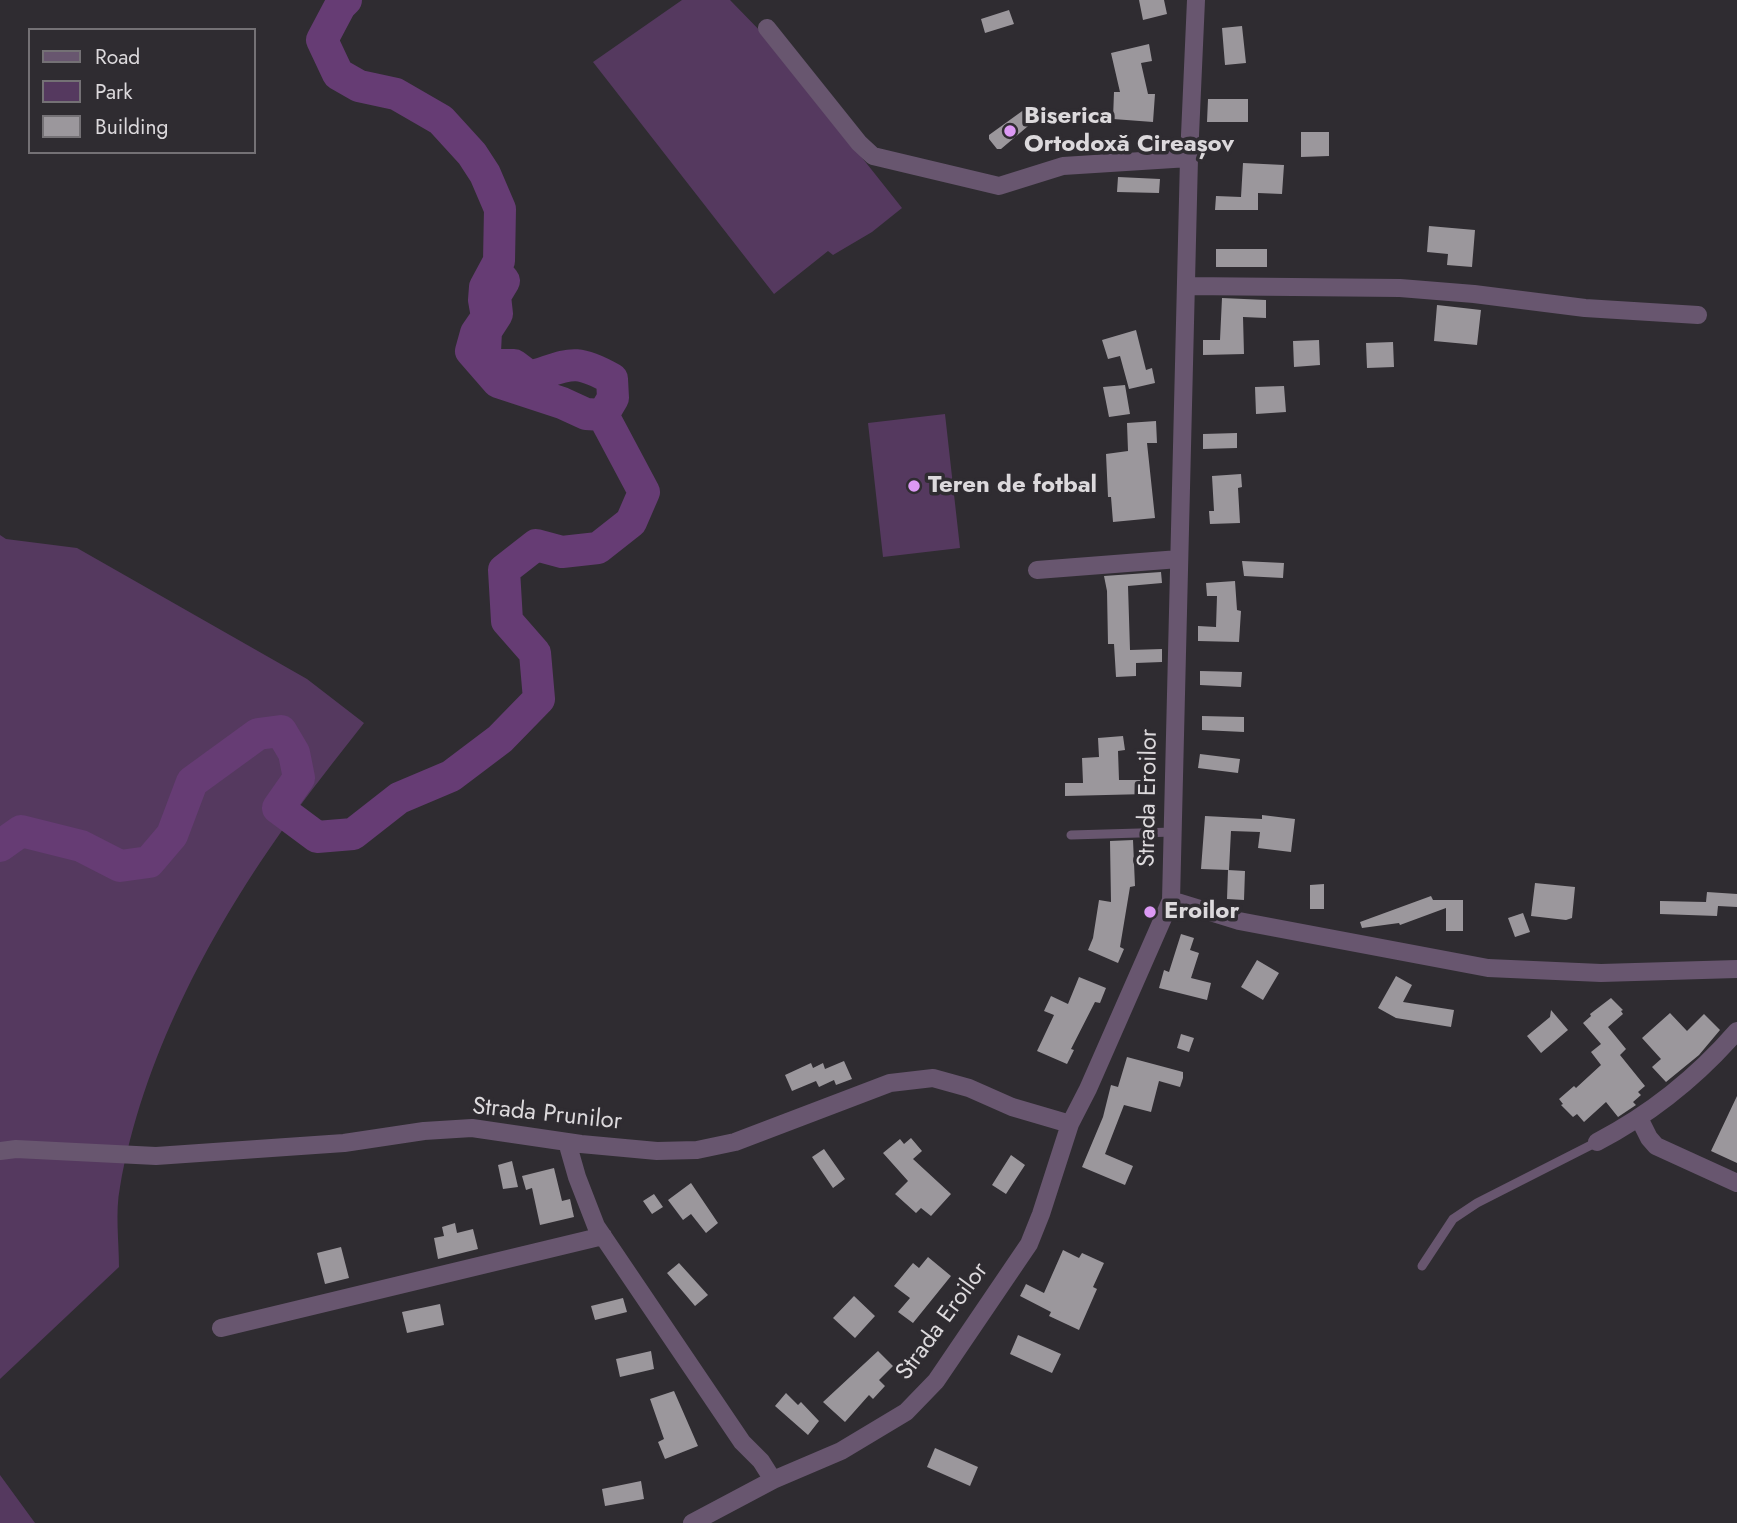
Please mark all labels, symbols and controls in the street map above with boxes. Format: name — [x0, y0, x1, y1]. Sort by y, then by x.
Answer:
legend — [28, 28, 256, 154]
text: Road — [95, 42, 140, 72]
text: Park — [95, 77, 132, 107]
place label: Biserica Ortodoxă Cireașov — [1024, 103, 1234, 159]
text: Building — [95, 112, 168, 142]
marker: Biserica Ortodoxă Cireașov — [1002, 123, 1018, 139]
place label: Teren de fotbal — [928, 472, 1097, 500]
marker: Teren de fotbal — [906, 478, 922, 494]
street label: Strada Eroilor — [1133, 729, 1165, 867]
place label: Eroilor — [1164, 898, 1239, 926]
marker: Eroilor — [1142, 904, 1158, 920]
street label: Strada Prunilor — [471, 1093, 623, 1137]
street label: Strada Eroilor — [891, 1258, 995, 1386]

